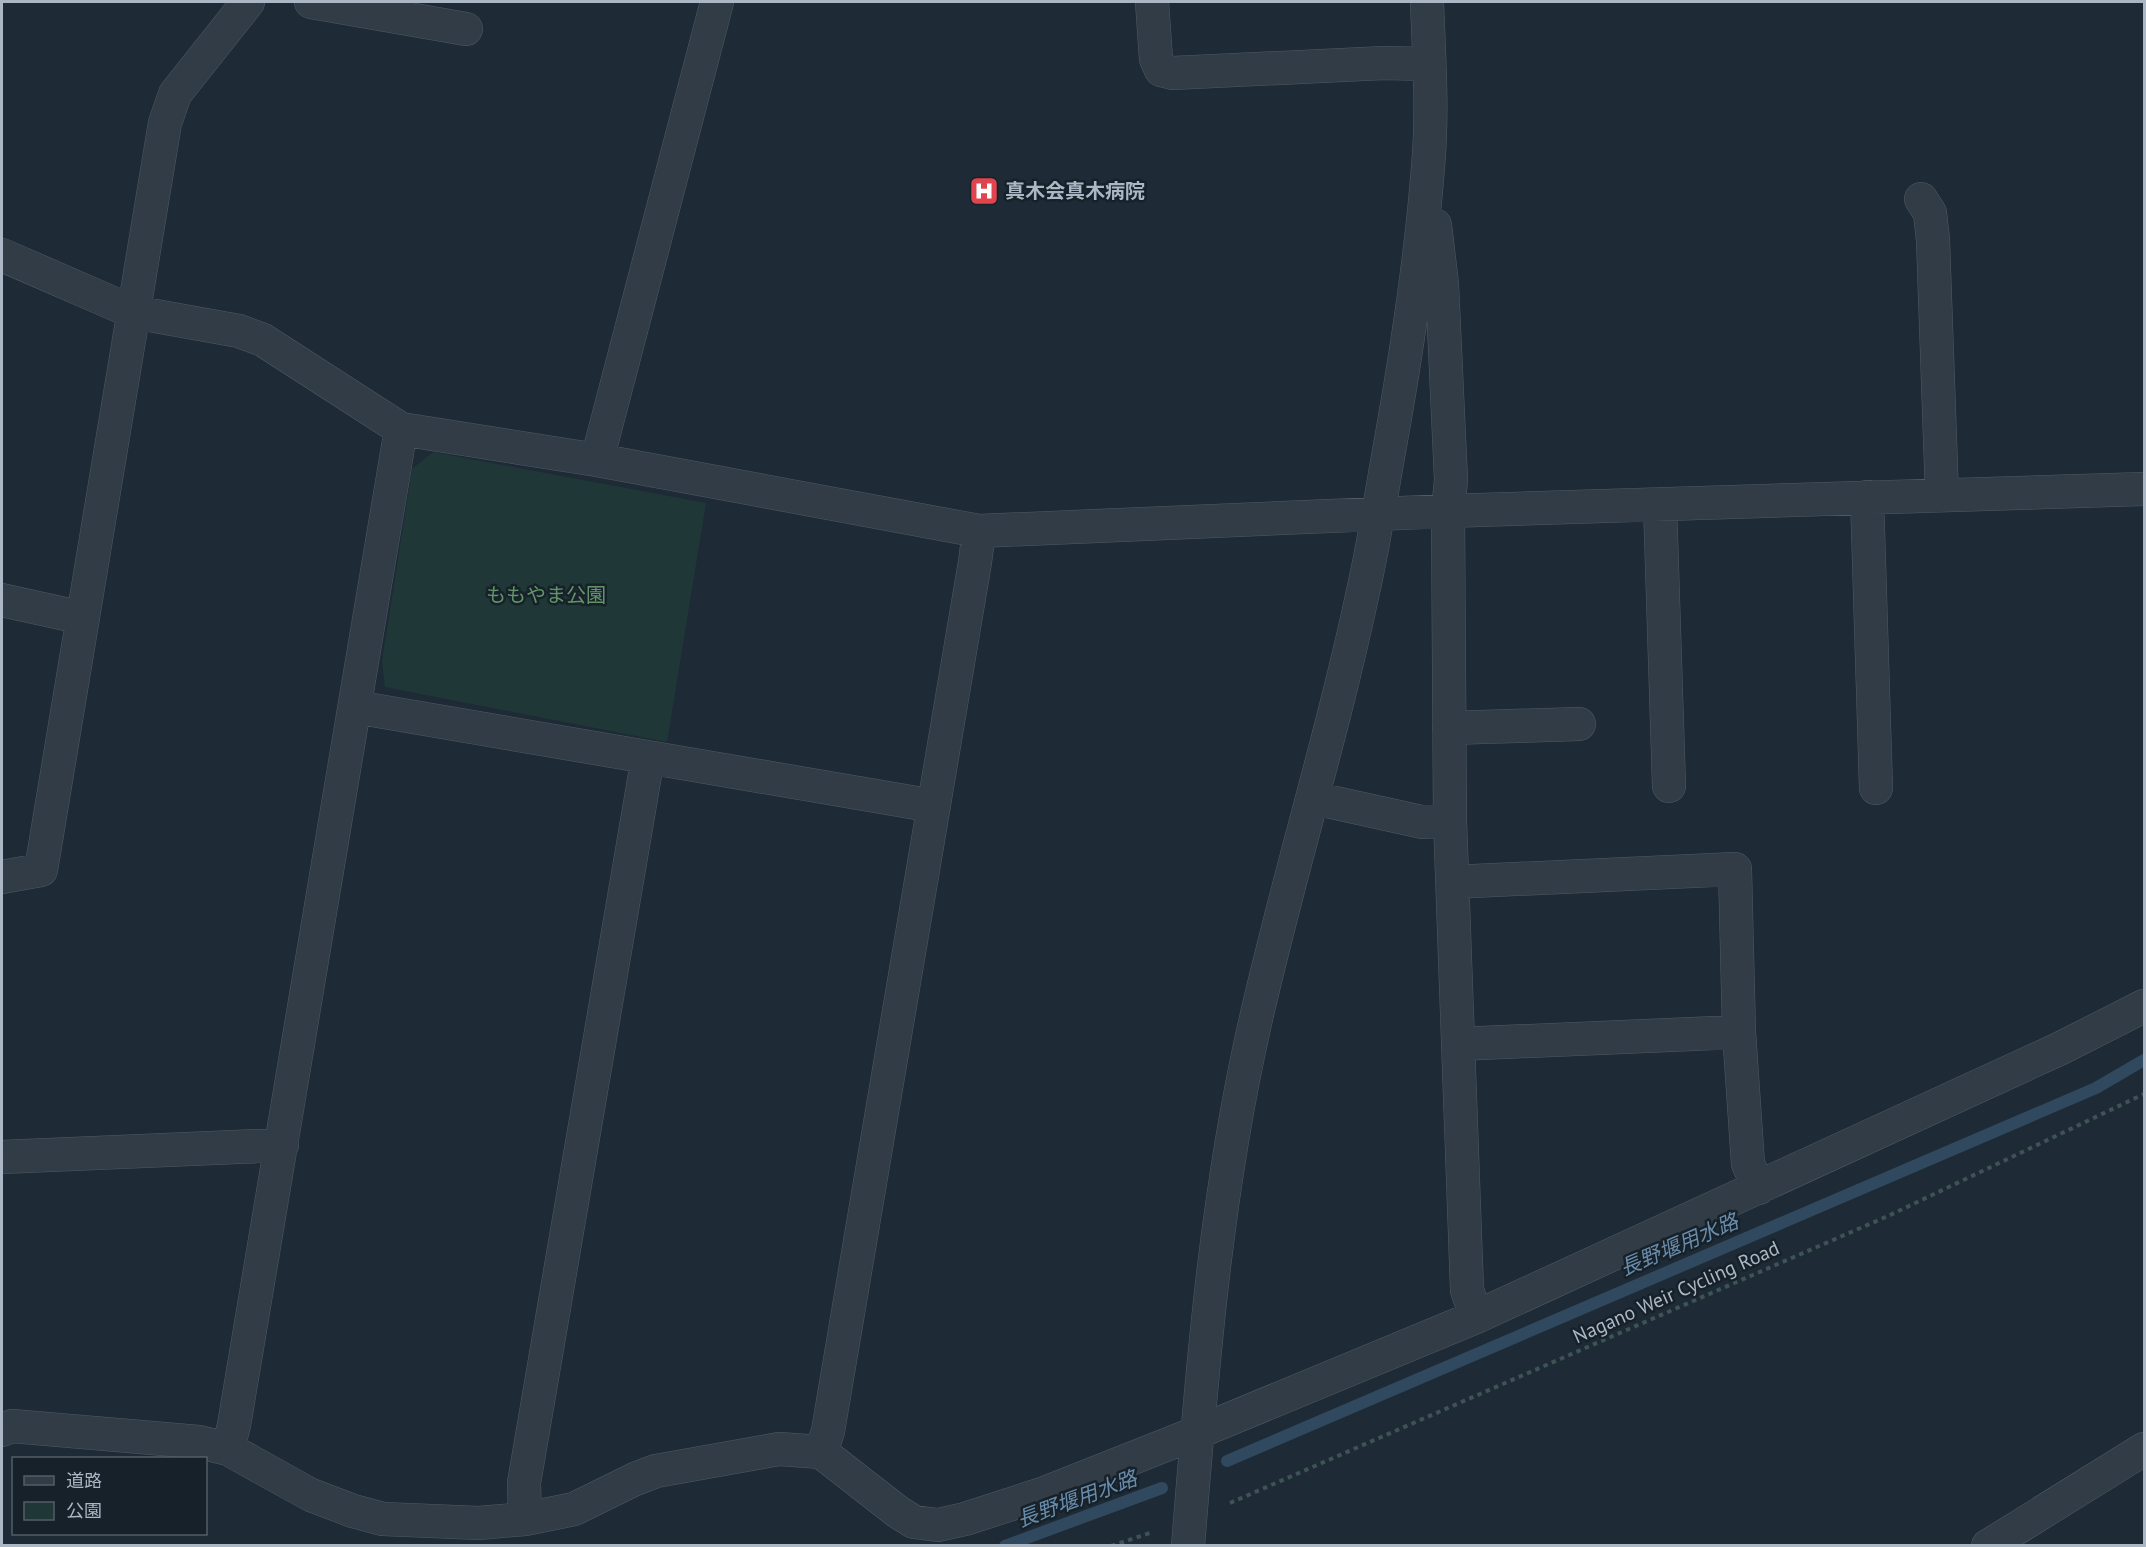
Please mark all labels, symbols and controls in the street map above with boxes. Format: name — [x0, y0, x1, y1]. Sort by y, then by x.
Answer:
hospital icon: 真木会真木病院 — [968, 175, 1000, 207]
place label: 真木会真木病院 — [1005, 178, 1145, 204]
park label: ももやま公園 — [486, 582, 606, 608]
water label: 長野堰用水路 — [1616, 1207, 1744, 1282]
street label: Nagano Weir Cycling Road — [1569, 1235, 1783, 1349]
legend — [12, 1457, 207, 1535]
water label: 長野堰用水路 — [1013, 1464, 1143, 1533]
text: 道路 — [66, 1469, 102, 1492]
text: 公園 — [66, 1499, 102, 1522]

